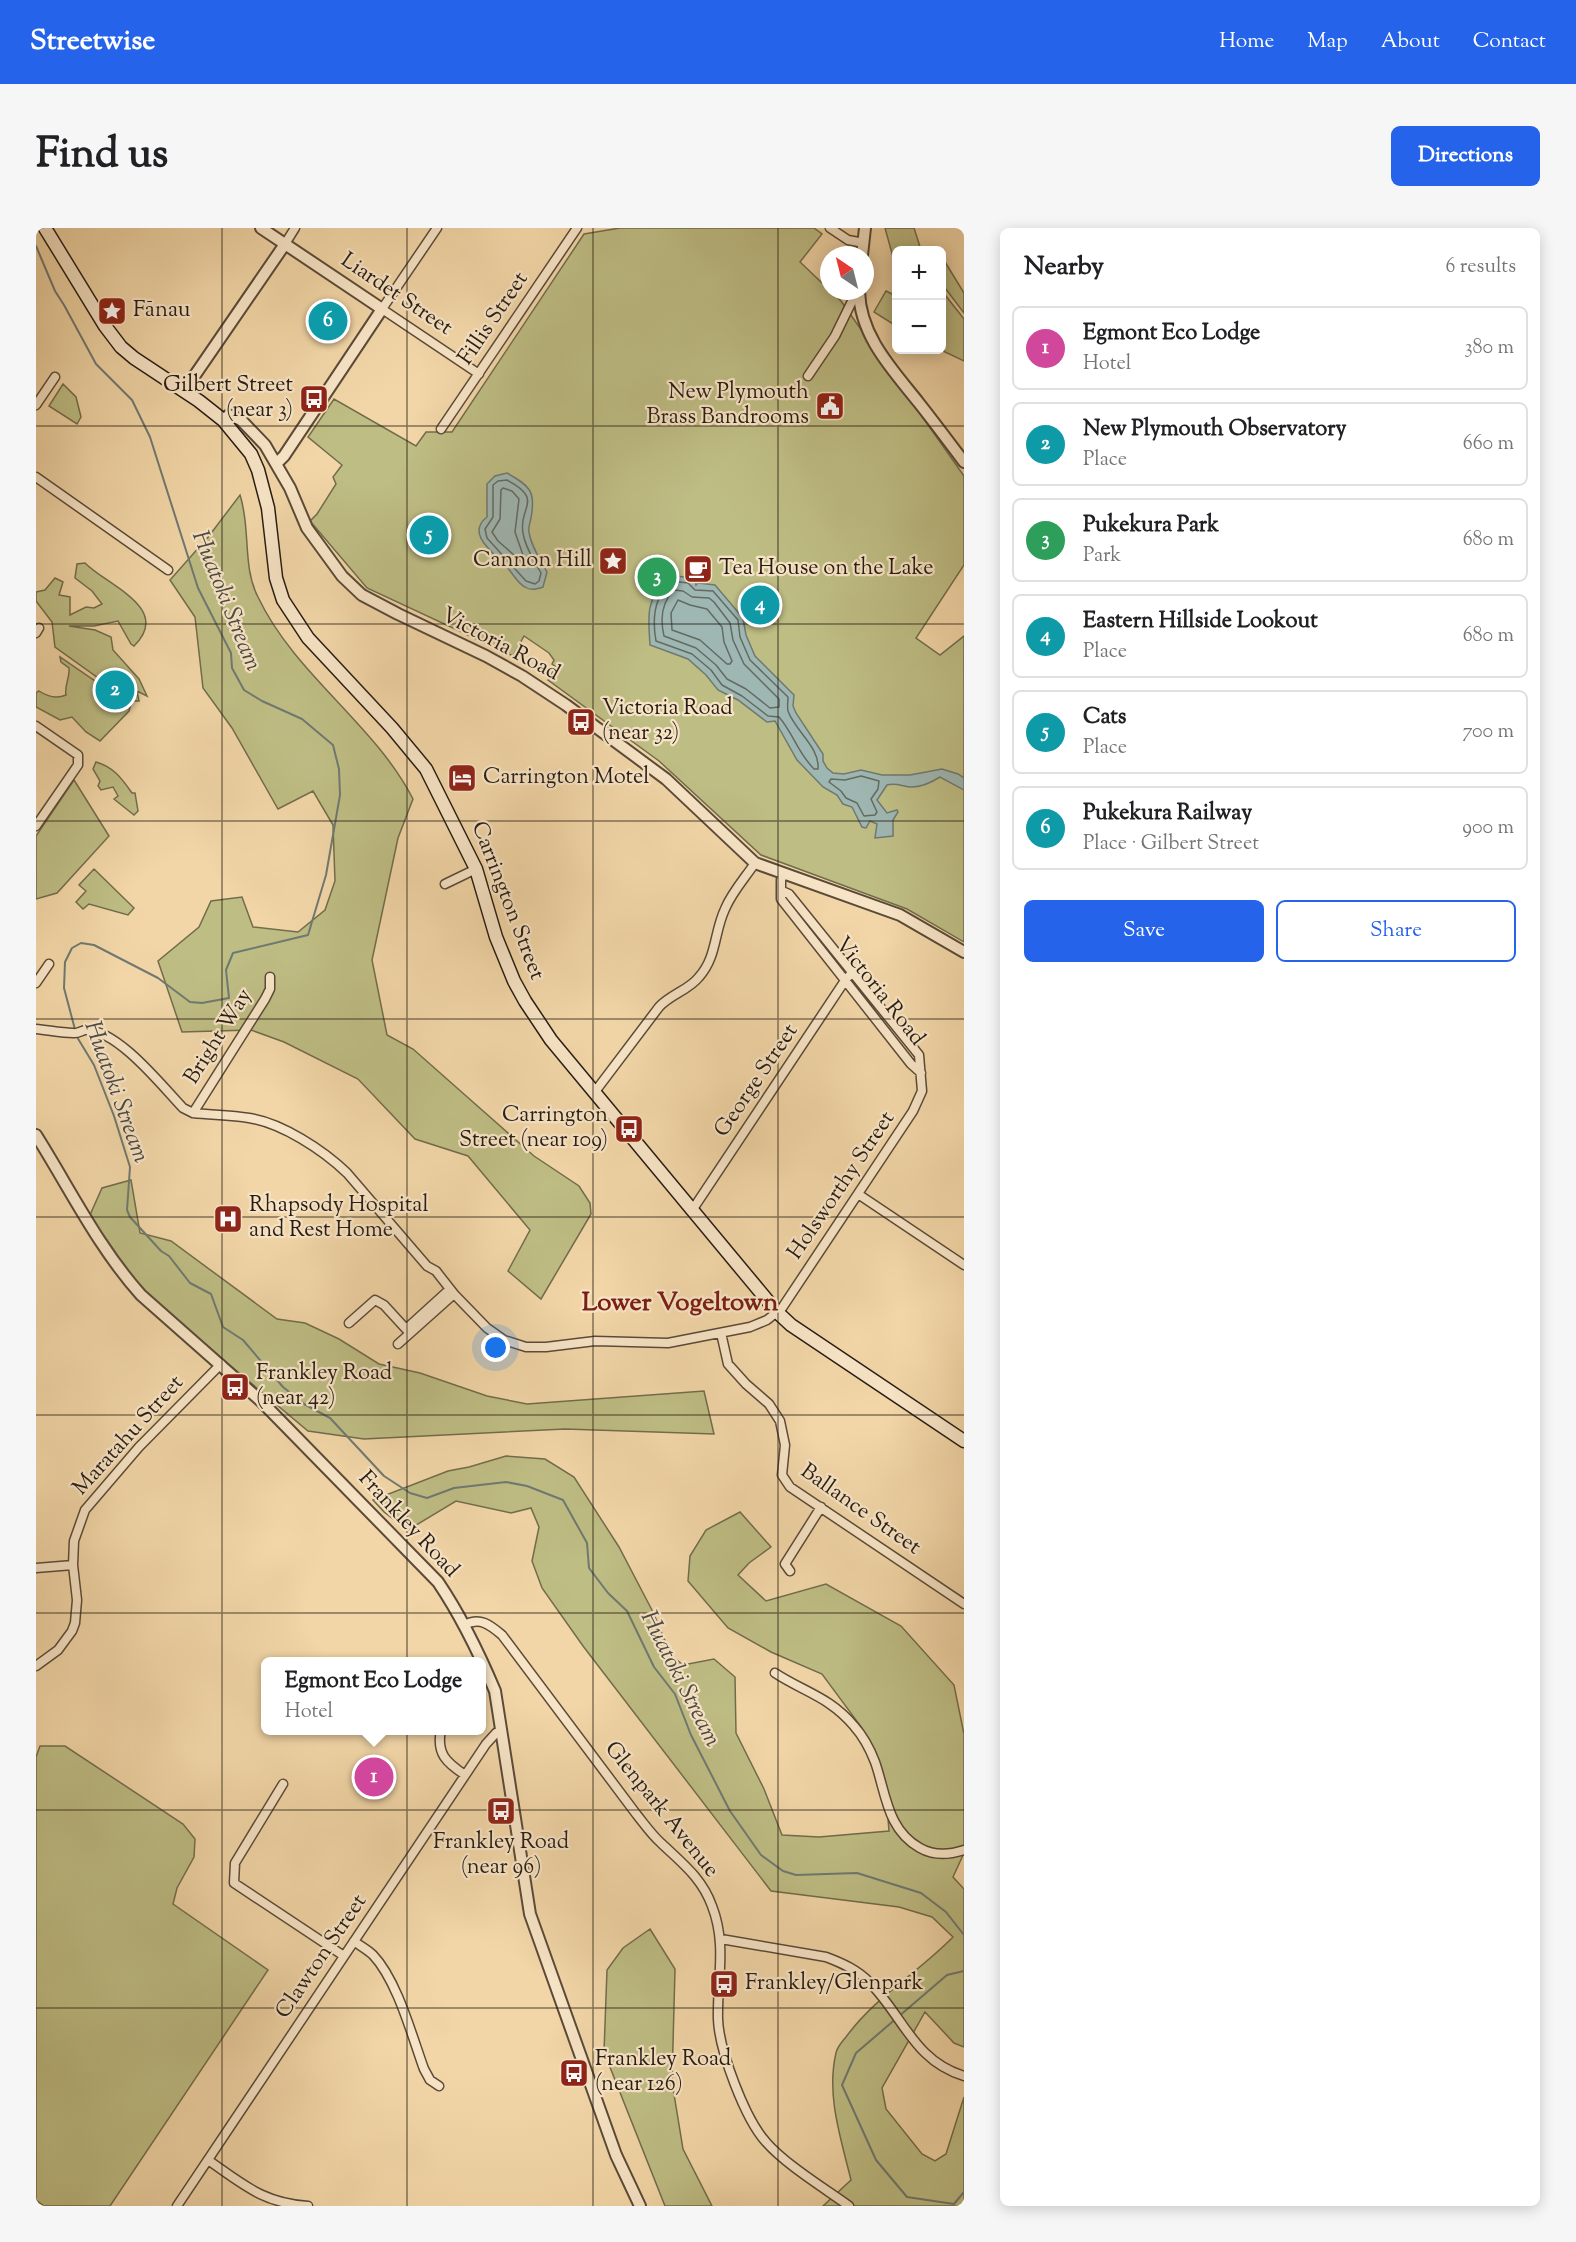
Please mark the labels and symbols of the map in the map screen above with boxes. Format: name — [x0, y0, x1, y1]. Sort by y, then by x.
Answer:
street label: Liardet Street — [334, 246, 459, 345]
north arrow — [820, 246, 874, 300]
street label: Fillis Street — [451, 265, 537, 372]
place icon: Fānau — [96, 295, 128, 327]
place label: Fānau — [133, 295, 191, 327]
pin: 6 — [308, 298, 348, 344]
place label: Gilbert Street (near 3) — [163, 370, 293, 427]
place label: New Plymouth Brass Bandrooms — [647, 377, 809, 434]
bus stop icon: Gilbert Street (near 3) — [298, 383, 330, 415]
public building icon: New Plymouth Brass Bandrooms — [814, 390, 846, 422]
pin: 5 — [410, 512, 448, 558]
water label: Huatoki Stream — [182, 526, 270, 676]
place label: Cannon Hill — [473, 545, 592, 577]
place icon: Cannon Hill — [597, 545, 629, 577]
cafe icon: Tea House on the Lake — [682, 553, 714, 585]
place label: Tea House on the Lake — [719, 553, 933, 585]
pin: 3 — [638, 554, 676, 600]
pin: 4 — [740, 582, 780, 628]
street label: Victoria Road — [435, 600, 565, 690]
pin: 2 — [96, 668, 134, 712]
place label: Victoria Road (near 32) — [602, 693, 733, 750]
bus stop icon: Victoria Road (near 32) — [565, 706, 597, 738]
hotel icon: Carrington Motel — [446, 762, 478, 794]
place label: Carrington Motel — [483, 762, 649, 794]
street label: Carrington Street — [462, 817, 552, 985]
street label: Victoria Road — [826, 931, 932, 1053]
street label: Bright Way — [177, 983, 261, 1091]
water label: Huatoki Stream — [75, 1016, 157, 1168]
street label: George Street — [707, 1017, 807, 1144]
place label: Carrington Street (near 109) — [459, 1100, 608, 1157]
street label: Holsworthy Street — [780, 1105, 904, 1267]
bus stop icon: Carrington Street (near 109) — [613, 1113, 645, 1145]
place label: Rhapsody Hospital and Rest Home — [249, 1190, 429, 1247]
hospital icon: Rhapsody Hospital and Rest Home — [212, 1203, 244, 1235]
district label: Lower Vogeltown — [582, 1285, 779, 1322]
your location — [481, 1333, 510, 1362]
place label: Frankley Road (near 42) — [256, 1358, 392, 1415]
street label: Maratahu Street — [66, 1368, 192, 1503]
bus stop icon: Frankley Road (near 42) — [219, 1371, 251, 1403]
street label: Ballance Street — [793, 1456, 927, 1564]
street label: Frankley Road — [350, 1464, 466, 1586]
water label: Huatoki Stream — [631, 1605, 729, 1753]
street label: Glenpark Avenue — [596, 1735, 726, 1885]
pin: 1 — [354, 1754, 394, 1800]
bus stop icon: Frankley Road (near 96) — [485, 1795, 517, 1827]
place label: Frankley Road (near 96) — [433, 1827, 569, 1884]
street label: Clawton Street — [268, 1888, 376, 2026]
bus stop icon: Frankley/Glenpark — [708, 1968, 740, 2000]
place label: Frankley/Glenpark — [745, 1968, 923, 2000]
place label: Frankley Road (near 126) — [595, 2044, 731, 2101]
bus stop icon: Frankley Road (near 126) — [558, 2057, 590, 2089]

